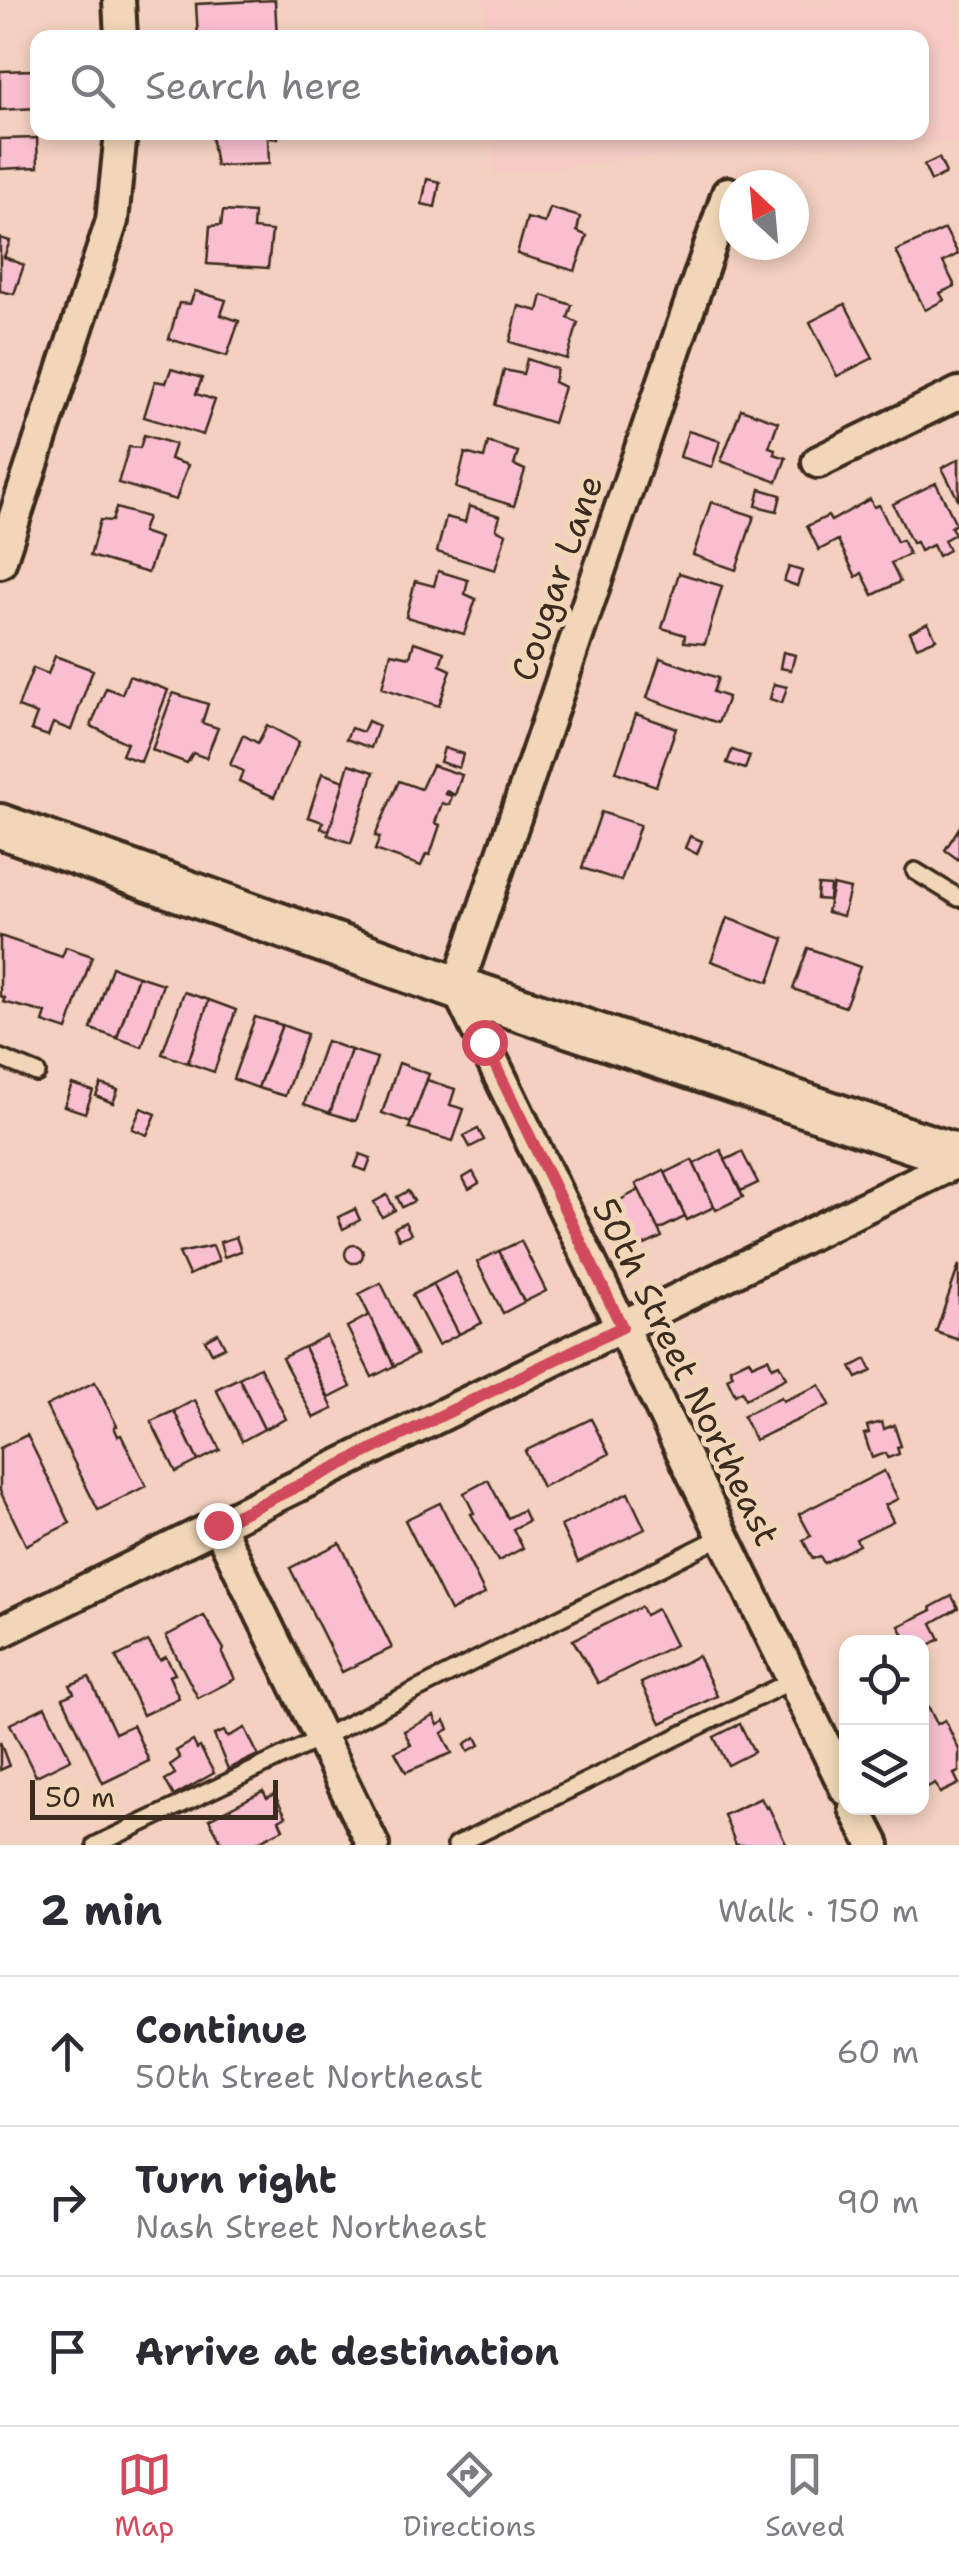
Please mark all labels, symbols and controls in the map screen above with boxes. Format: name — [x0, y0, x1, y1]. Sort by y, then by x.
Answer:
search box — [30, 30, 929, 140]
icon: search — [65, 58, 120, 113]
text: Search here — [145, 60, 362, 111]
north arrow — [719, 170, 809, 260]
street label: Cougar Lane — [499, 469, 614, 687]
route start — [462, 1020, 508, 1066]
street label: 50th Street Northeast — [582, 1190, 791, 1553]
route end — [196, 1503, 242, 1549]
map controls — [839, 1635, 929, 1815]
button: locate — [839, 1635, 929, 1725]
button: layers — [839, 1725, 929, 1815]
scale bar — [30, 1775, 278, 1820]
text: 50 m — [45, 1778, 115, 1816]
text: 2 min — [40, 1882, 162, 1938]
text: Walk · 150 m — [718, 1889, 919, 1932]
text: Continue — [135, 2004, 307, 2055]
icon: ahead — [40, 2024, 95, 2079]
text: 60 m — [837, 2030, 919, 2073]
text: 50th Street Northeast — [135, 2055, 483, 2098]
text: Turn right — [135, 2154, 337, 2205]
icon: right — [40, 2174, 95, 2229]
text: 90 m — [836, 2180, 919, 2223]
text: Nash Street Northeast — [135, 2205, 487, 2248]
icon: arrive — [40, 2324, 95, 2379]
text: Arrive at destination — [135, 2326, 559, 2377]
tab: Map — [114, 2447, 174, 2545]
tab: Directions — [403, 2447, 536, 2545]
tab: Saved — [765, 2447, 845, 2545]

